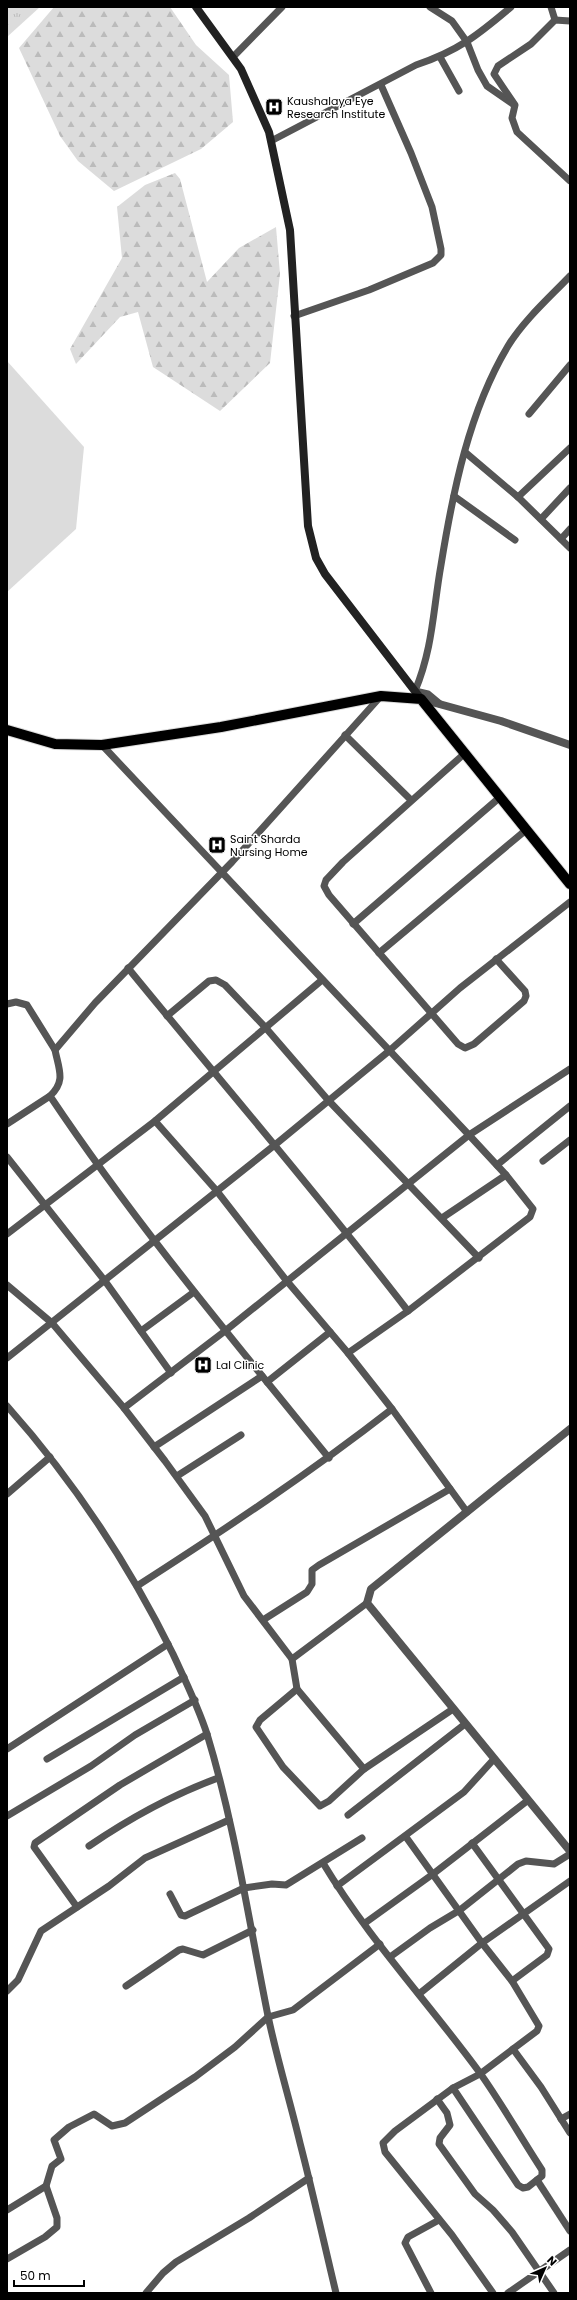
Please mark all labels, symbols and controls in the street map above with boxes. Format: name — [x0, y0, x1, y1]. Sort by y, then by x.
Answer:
place label: Kaushalaya Eye Research Institute — [287, 93, 386, 122]
hospital icon: Kaushalaya Eye Research Institute — [264, 97, 284, 117]
place label: Saint Sharda Nursing Home — [230, 831, 308, 860]
hospital icon: Saint Sharda Nursing Home — [207, 835, 227, 855]
hospital icon: Lal Clinic — [193, 1355, 213, 1375]
place label: Lal Clinic — [216, 1357, 264, 1373]
north arrow — [525, 2248, 565, 2288]
text: N — [543, 2252, 561, 2270]
scale bar — [14, 2262, 84, 2288]
text: 50 m — [20, 2267, 51, 2284]

